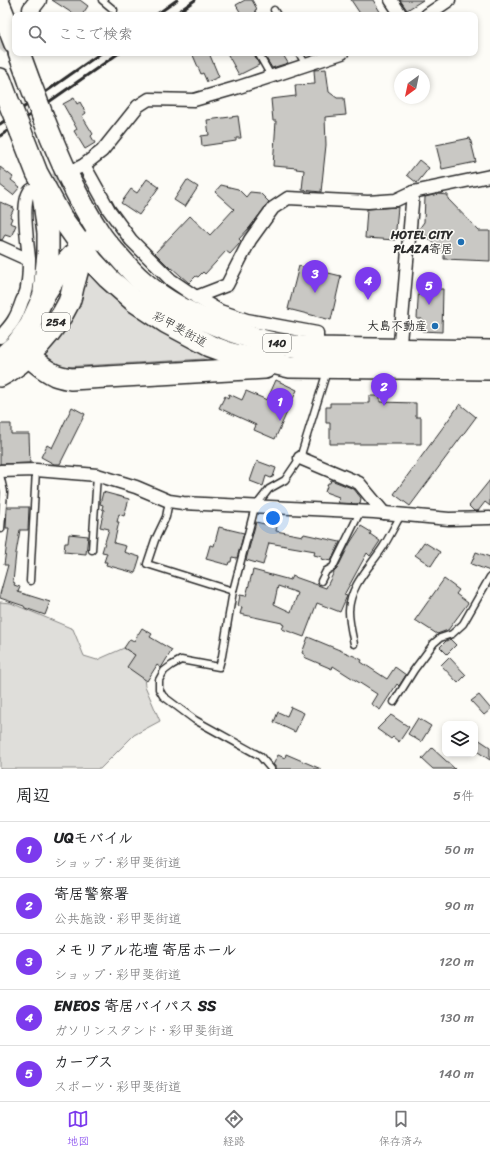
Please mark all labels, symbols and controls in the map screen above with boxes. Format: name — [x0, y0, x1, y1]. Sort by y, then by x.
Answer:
search box — [12, 12, 478, 56]
text: ここで検索 — [58, 21, 133, 47]
icon: search — [26, 23, 48, 45]
north arrow — [394, 68, 430, 104]
place label: HOTEL CITY PLAZA寄居 — [390, 224, 453, 260]
marker: HOTEL CITY PLAZA寄居 — [456, 237, 466, 247]
pin: 3 — [302, 260, 328, 293]
pin: 4 — [355, 267, 381, 300]
pin: 5 — [416, 272, 442, 305]
street label: 彩甲斐街道 — [148, 305, 212, 353]
road number: 254 — [42, 313, 70, 331]
place label: 大島不動産 — [367, 315, 427, 337]
marker: 大島不動産 — [430, 321, 440, 331]
road number: 140 — [263, 334, 291, 352]
pin: 2 — [371, 373, 397, 406]
pin: 1 — [267, 388, 293, 421]
your location — [263, 508, 283, 528]
map controls — [442, 721, 478, 757]
button: layers — [442, 721, 478, 757]
text: 周辺 — [16, 780, 50, 810]
text: 5件 — [453, 784, 474, 807]
text: UQモバイル — [54, 825, 133, 851]
text: 1 — [26, 838, 32, 861]
text: 50 m — [444, 838, 474, 861]
text: ショップ · 彩甲斐街道 — [54, 851, 181, 874]
text: 寄居警察署 — [54, 881, 129, 907]
text: 2 — [25, 894, 33, 917]
text: 90 m — [444, 894, 474, 917]
text: 公共施設 · 彩甲斐街道 — [54, 907, 181, 930]
text: メモリアル花壇 寄居ホール — [54, 937, 236, 963]
text: 3 — [25, 950, 33, 973]
text: 120 m — [439, 950, 474, 973]
text: ショップ · 彩甲斐街道 — [54, 963, 181, 986]
text: ENEOS 寄居バイパス SS — [54, 993, 217, 1019]
text: 4 — [25, 1006, 33, 1029]
text: 130 m — [440, 1006, 474, 1029]
text: ガソリンスタンド · 彩甲斐街道 — [54, 1019, 234, 1042]
text: カーブス — [54, 1049, 113, 1075]
text: 5 — [25, 1062, 33, 1085]
text: 140 m — [439, 1062, 474, 1085]
text: スポーツ · 彩甲斐街道 — [54, 1075, 181, 1098]
tab: 地図 — [67, 1108, 89, 1151]
tab: 経路 — [223, 1108, 245, 1151]
tab: 保存済み — [379, 1108, 423, 1151]

